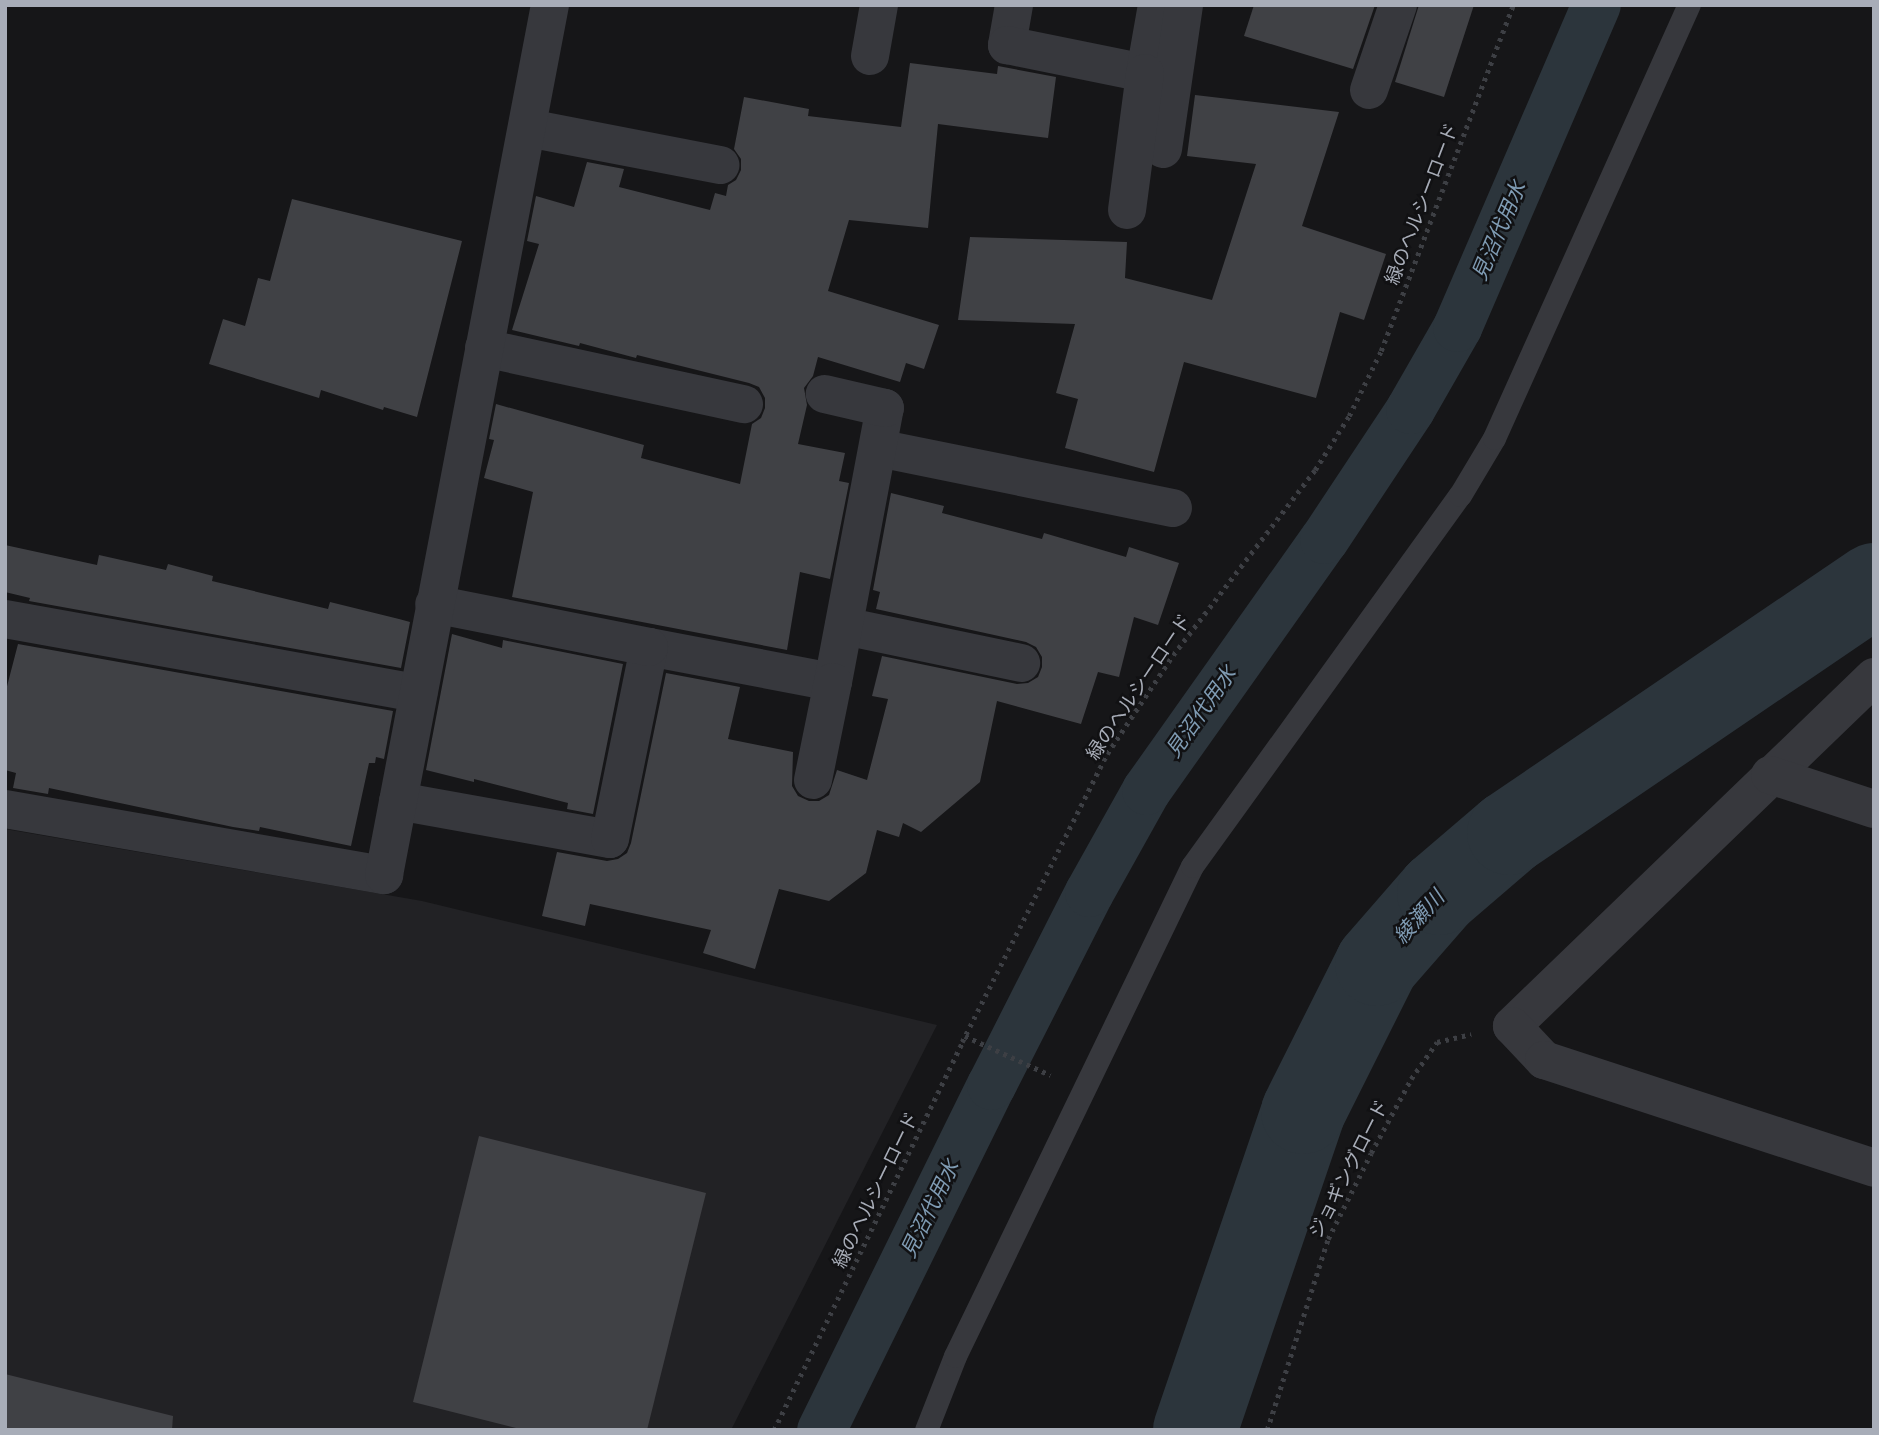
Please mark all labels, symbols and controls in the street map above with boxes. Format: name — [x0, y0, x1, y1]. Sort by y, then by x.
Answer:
street label: 緑のヘルシーロード — [1381, 120, 1463, 288]
water label: 見沼代用水 — [1467, 178, 1531, 284]
street label: 緑のヘルシーロード — [1082, 610, 1196, 764]
water label: 見沼代用水 — [1161, 662, 1241, 762]
water label: 綾瀬川 — [1389, 885, 1449, 949]
street label: ジョギングロード — [1304, 1096, 1394, 1242]
street label: 緑のヘルシーロード — [828, 1108, 924, 1272]
water label: 見沼代用水 — [896, 1156, 964, 1262]

